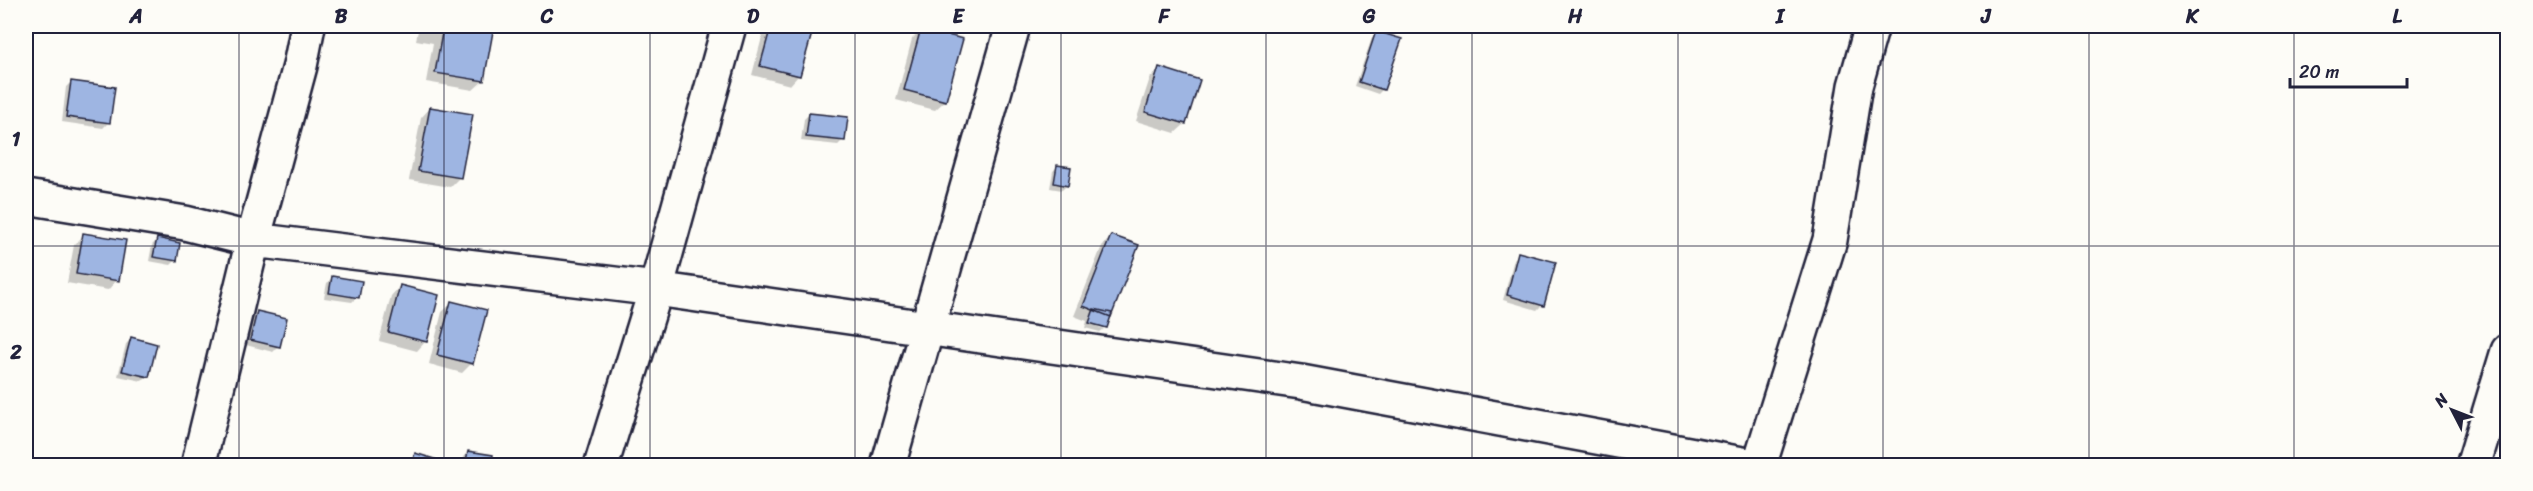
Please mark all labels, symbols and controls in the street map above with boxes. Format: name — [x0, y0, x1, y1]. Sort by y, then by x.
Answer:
text: A — [128, 0, 143, 34]
text: B — [335, 0, 348, 34]
text: C — [540, 0, 554, 34]
text: D — [747, 0, 760, 34]
text: E — [952, 0, 965, 34]
text: F — [1158, 0, 1171, 34]
text: G — [1362, 0, 1376, 34]
text: H — [1567, 0, 1583, 34]
text: I — [1775, 0, 1786, 34]
text: J — [1980, 0, 1992, 34]
text: K — [2185, 0, 2200, 34]
text: L — [2392, 0, 2402, 34]
scale bar — [2290, 51, 2407, 89]
text: 20 m — [2299, 56, 2339, 88]
text: 1 — [12, 122, 21, 157]
text: 2 — [9, 335, 22, 370]
north arrow — [2422, 380, 2482, 440]
text: N — [2426, 386, 2456, 415]

